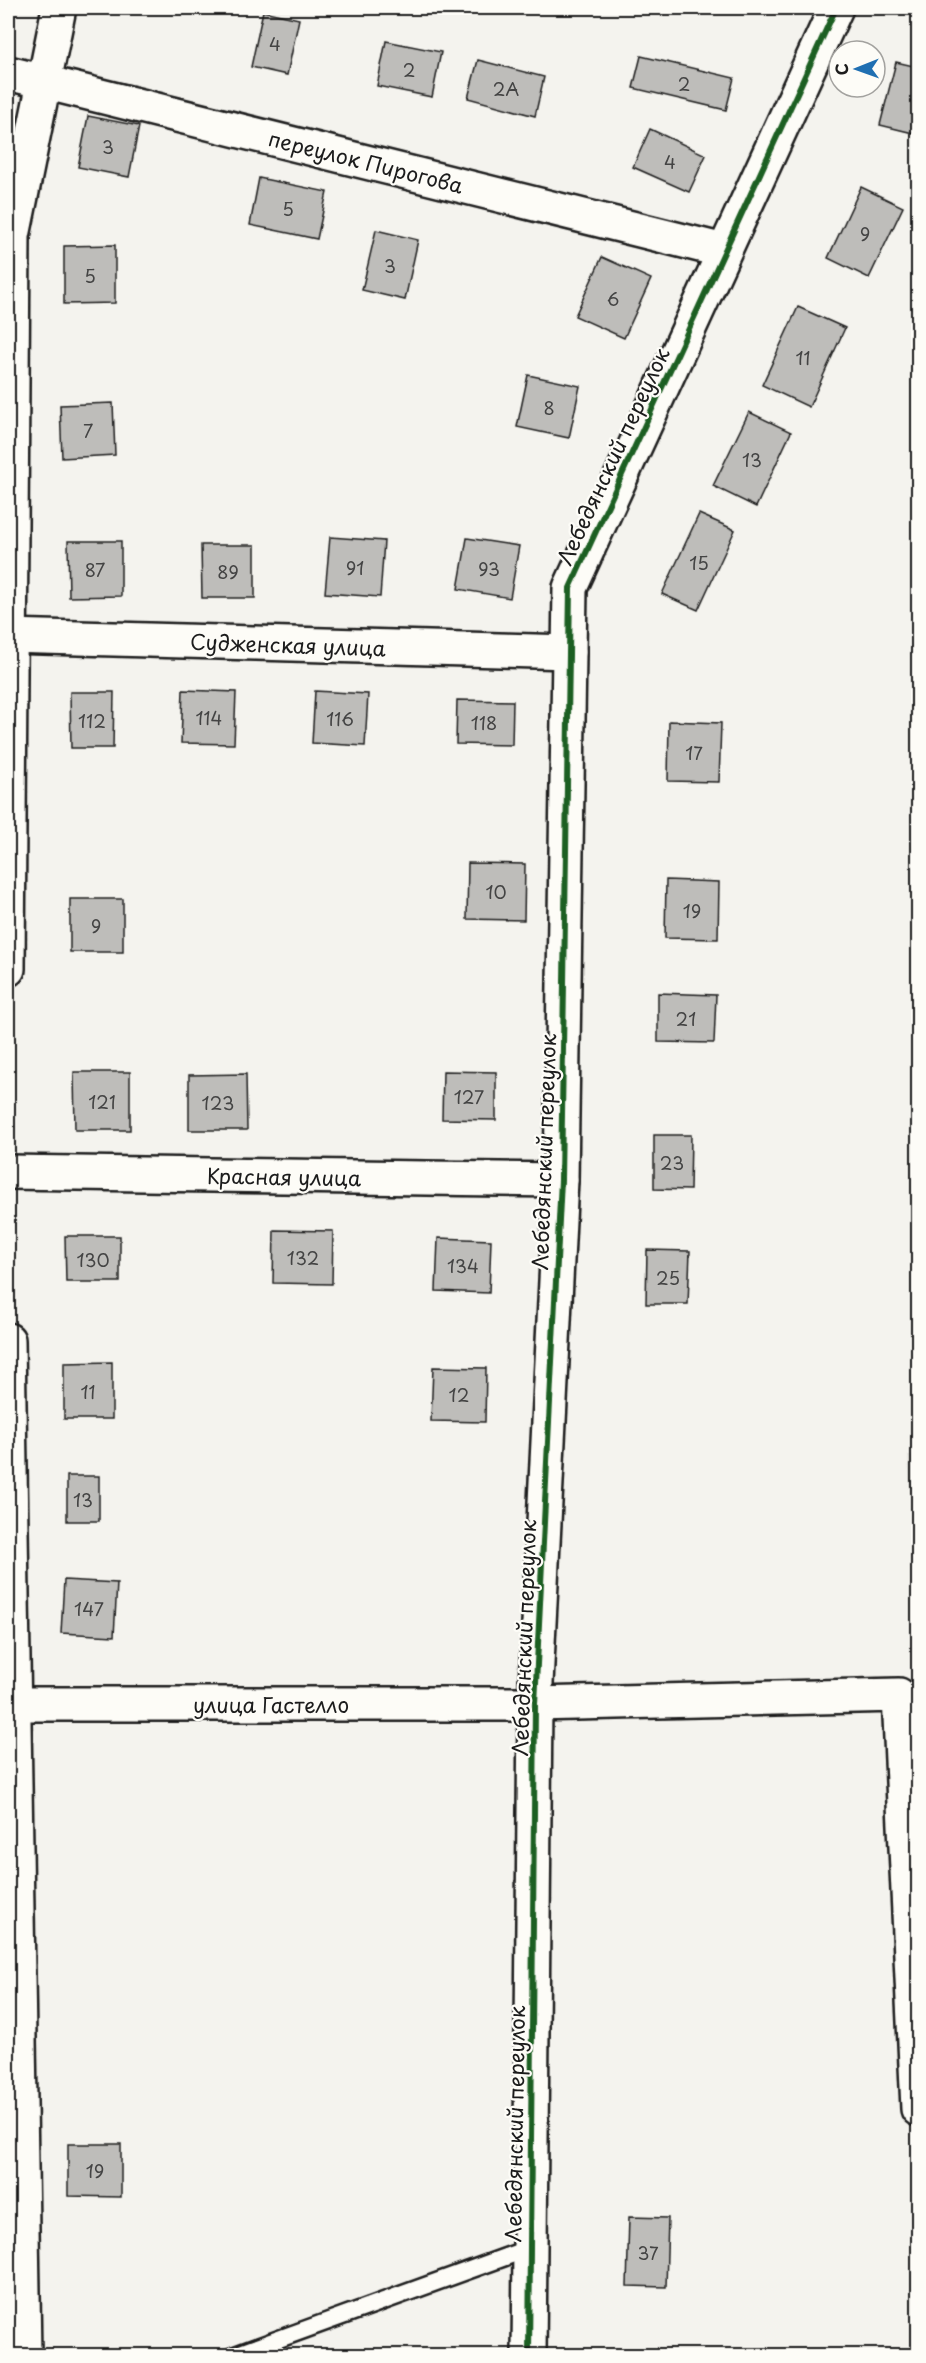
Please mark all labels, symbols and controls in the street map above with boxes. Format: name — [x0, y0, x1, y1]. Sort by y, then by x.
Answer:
house number: 4 — [269, 30, 281, 57]
north arrow — [827, 39, 887, 99]
house number: 2 — [403, 56, 415, 83]
text: С — [829, 63, 853, 76]
house number: 2 — [678, 70, 690, 97]
house number: 2А — [493, 75, 519, 102]
street label: переулок Пирогова — [265, 121, 467, 201]
house number: 3 — [102, 133, 114, 160]
house number: 4 — [664, 148, 676, 175]
house number: 5 — [282, 195, 294, 222]
house number: 9 — [860, 220, 870, 247]
house number: 3 — [384, 252, 396, 279]
house number: 5 — [84, 262, 96, 289]
house number: 6 — [607, 285, 619, 312]
street label: Лебедянский переулок — [547, 342, 677, 570]
house number: 11 — [795, 344, 811, 371]
house number: 8 — [543, 394, 555, 421]
house number: 7 — [83, 417, 93, 444]
house number: 13 — [742, 446, 762, 473]
house number: 15 — [689, 549, 709, 576]
house number: 91 — [346, 554, 364, 581]
house number: 93 — [478, 555, 500, 582]
house number: 87 — [85, 556, 105, 583]
house number: 89 — [217, 558, 239, 585]
street label: Судженская улица — [190, 625, 387, 663]
house number: 114 — [196, 704, 222, 731]
house number: 116 — [326, 705, 354, 732]
house number: 112 — [78, 707, 106, 734]
house number: 118 — [471, 709, 497, 736]
house number: 17 — [685, 739, 703, 766]
house number: 10 — [485, 878, 507, 905]
house number: 19 — [683, 897, 701, 924]
house number: 9 — [91, 912, 101, 939]
house number: 21 — [676, 1005, 696, 1032]
street label: Лебедянский переулок — [523, 1033, 563, 1271]
house number: 127 — [454, 1083, 484, 1110]
house number: 121 — [88, 1088, 116, 1115]
house number: 123 — [202, 1089, 234, 1116]
house number: 23 — [660, 1149, 684, 1176]
street label: Красная улица — [207, 1159, 362, 1193]
house number: 132 — [287, 1244, 319, 1271]
house number: 130 — [76, 1246, 110, 1273]
house number: 134 — [447, 1252, 479, 1279]
house number: 25 — [656, 1264, 680, 1291]
house number: 11 — [80, 1378, 96, 1405]
house number: 12 — [449, 1381, 469, 1408]
house number: 13 — [73, 1486, 93, 1513]
street label: Лебедянский переулок — [503, 1519, 543, 1757]
house number: 147 — [74, 1595, 104, 1622]
street label: улица Гастелло — [193, 1688, 349, 1720]
street label: Лебедянский переулок — [496, 2005, 532, 2243]
house number: 19 — [86, 2157, 104, 2184]
house number: 37 — [637, 2239, 659, 2266]

